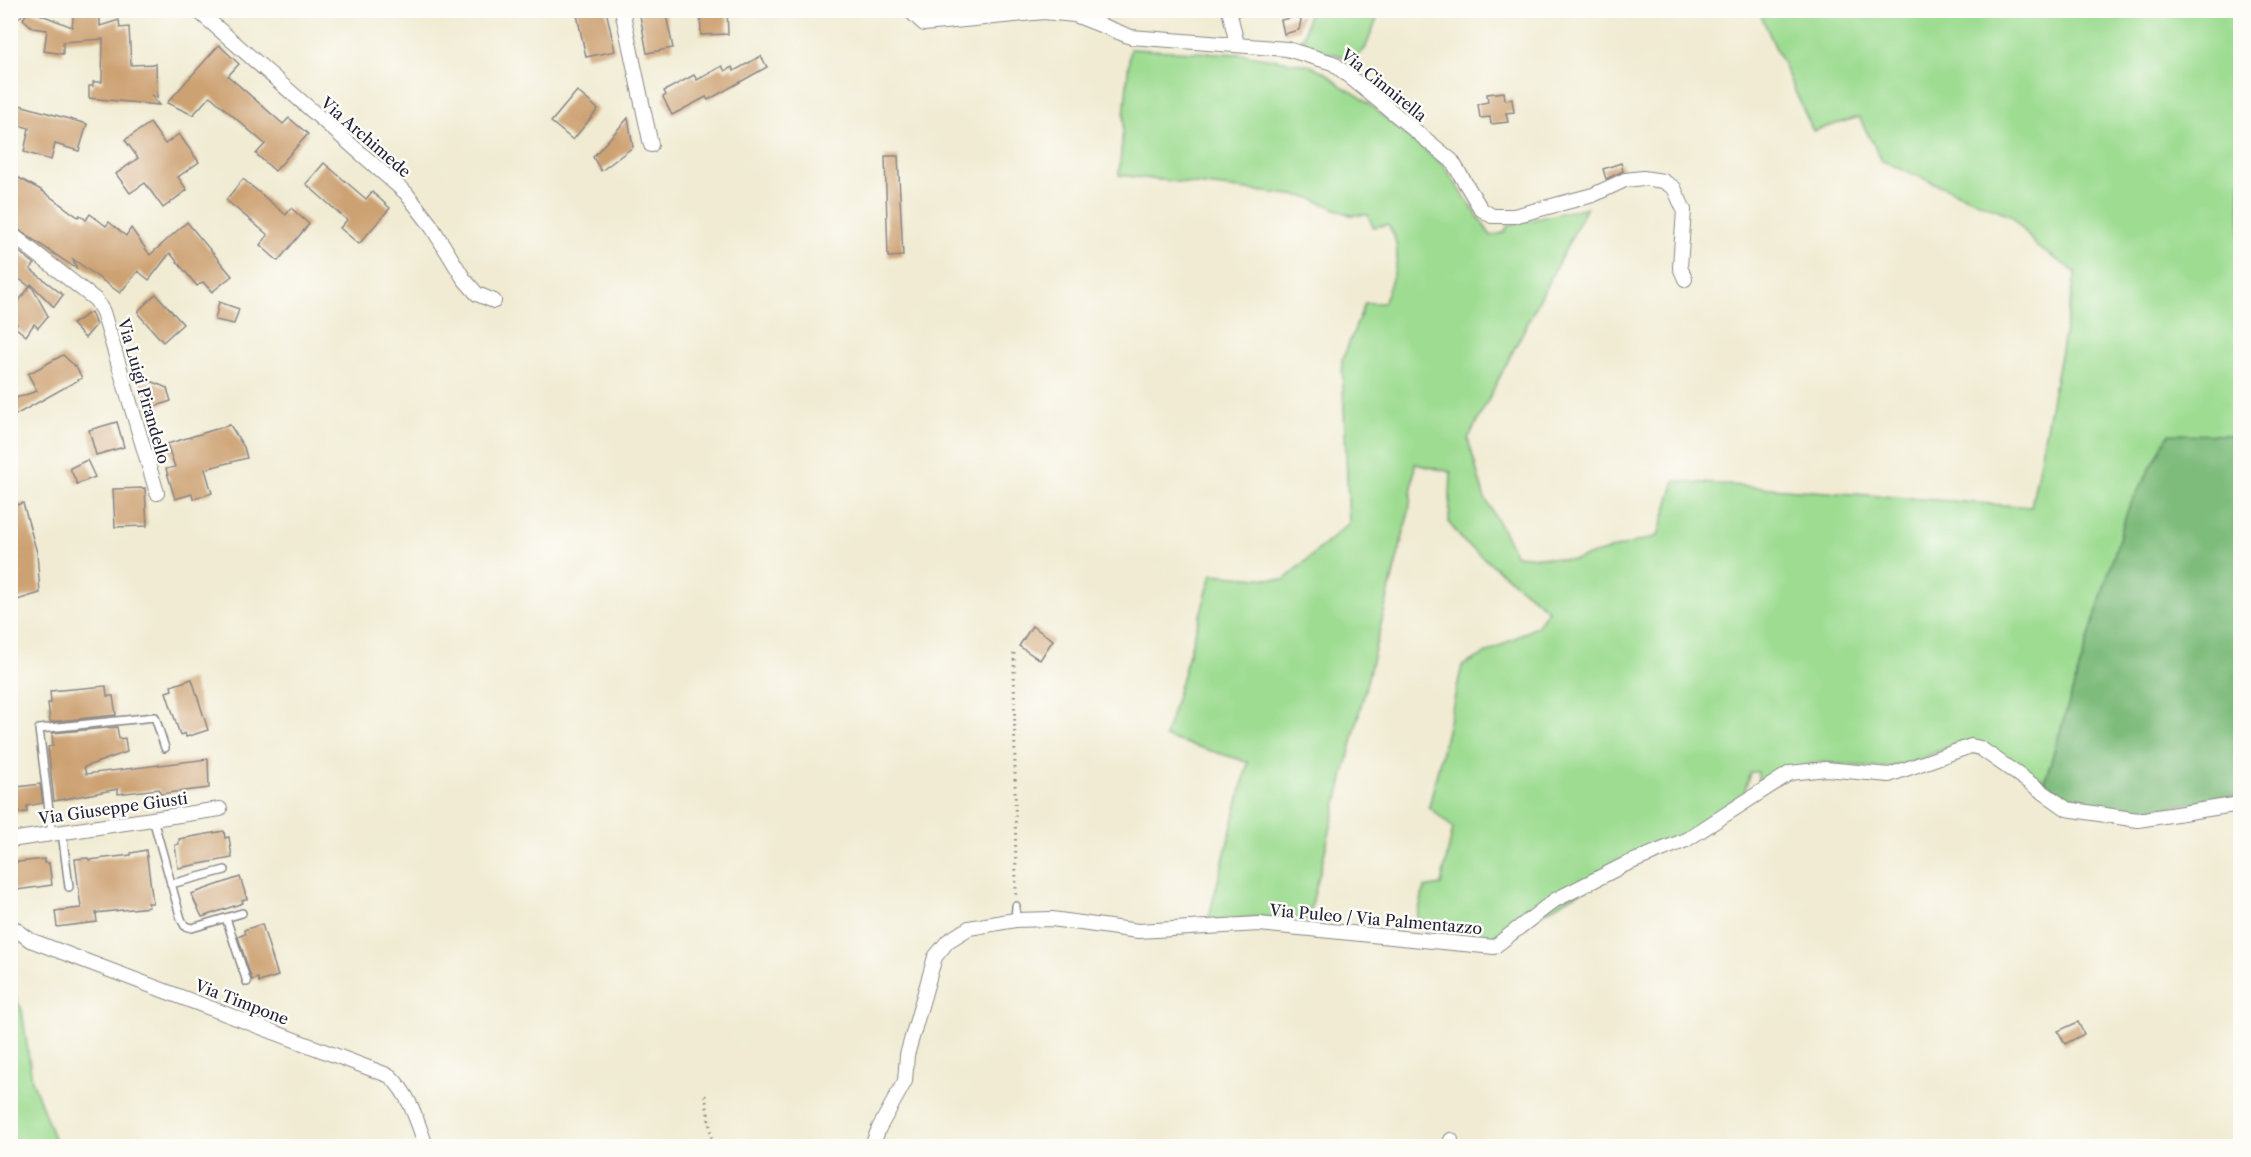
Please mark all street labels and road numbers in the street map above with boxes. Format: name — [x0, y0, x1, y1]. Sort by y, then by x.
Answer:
street label: Via Cinnirella — [1336, 44, 1431, 126]
street label: Via Archimede — [316, 92, 415, 181]
street label: Via Luigi Pirandello — [113, 315, 174, 466]
street label: Via Giuseppe Giusti — [36, 788, 189, 829]
street label: Via Puleo / Via Palmentazzo — [1268, 900, 1483, 938]
street label: Via Timpone — [191, 975, 292, 1029]

